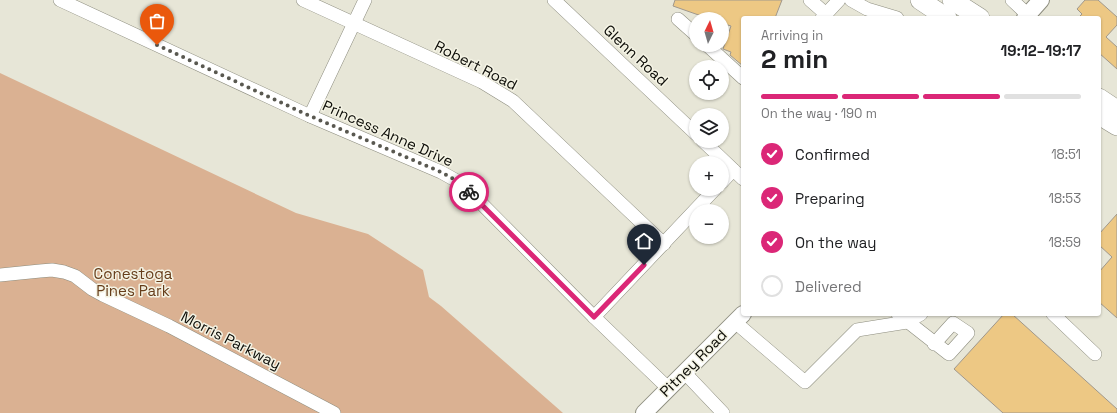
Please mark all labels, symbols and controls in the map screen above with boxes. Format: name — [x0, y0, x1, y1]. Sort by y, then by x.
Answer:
pin — [140, 4, 174, 45]
icon: bag — [146, 10, 168, 32]
north arrow — [689, 12, 729, 52]
map controls — [689, 12, 729, 244]
street label: Glenn Road — [600, 20, 672, 90]
text: Arriving in — [761, 27, 823, 44]
street label: Robert Road — [431, 36, 521, 94]
text: 19:12–19:17 — [1000, 41, 1081, 60]
text: 2 min — [761, 42, 828, 76]
button: locate — [689, 60, 729, 100]
street label: Princess Anne Drive — [320, 96, 457, 170]
text: On the way · 190 m — [761, 105, 877, 122]
button: layers — [689, 108, 729, 148]
icon: check — [761, 143, 783, 165]
text: Confirmed — [795, 145, 870, 164]
text: 18:51 — [1051, 146, 1081, 163]
button: + — [689, 156, 729, 196]
courier — [449, 172, 489, 212]
icon: bike — [458, 181, 480, 203]
icon: check — [761, 187, 783, 209]
text: Preparing — [795, 189, 865, 208]
text: 18:53 — [1049, 190, 1081, 207]
button: − — [689, 204, 729, 244]
pin — [627, 224, 661, 265]
icon: home — [633, 230, 655, 252]
icon: check — [761, 231, 783, 253]
text: On the way — [795, 233, 876, 252]
text: 18:59 — [1048, 234, 1081, 251]
park label: Conestoga Pines Park — [94, 264, 173, 300]
text: Delivered — [795, 277, 862, 296]
street label: Morris Parkway — [178, 307, 284, 373]
street label: Pitney Road — [655, 325, 731, 401]

